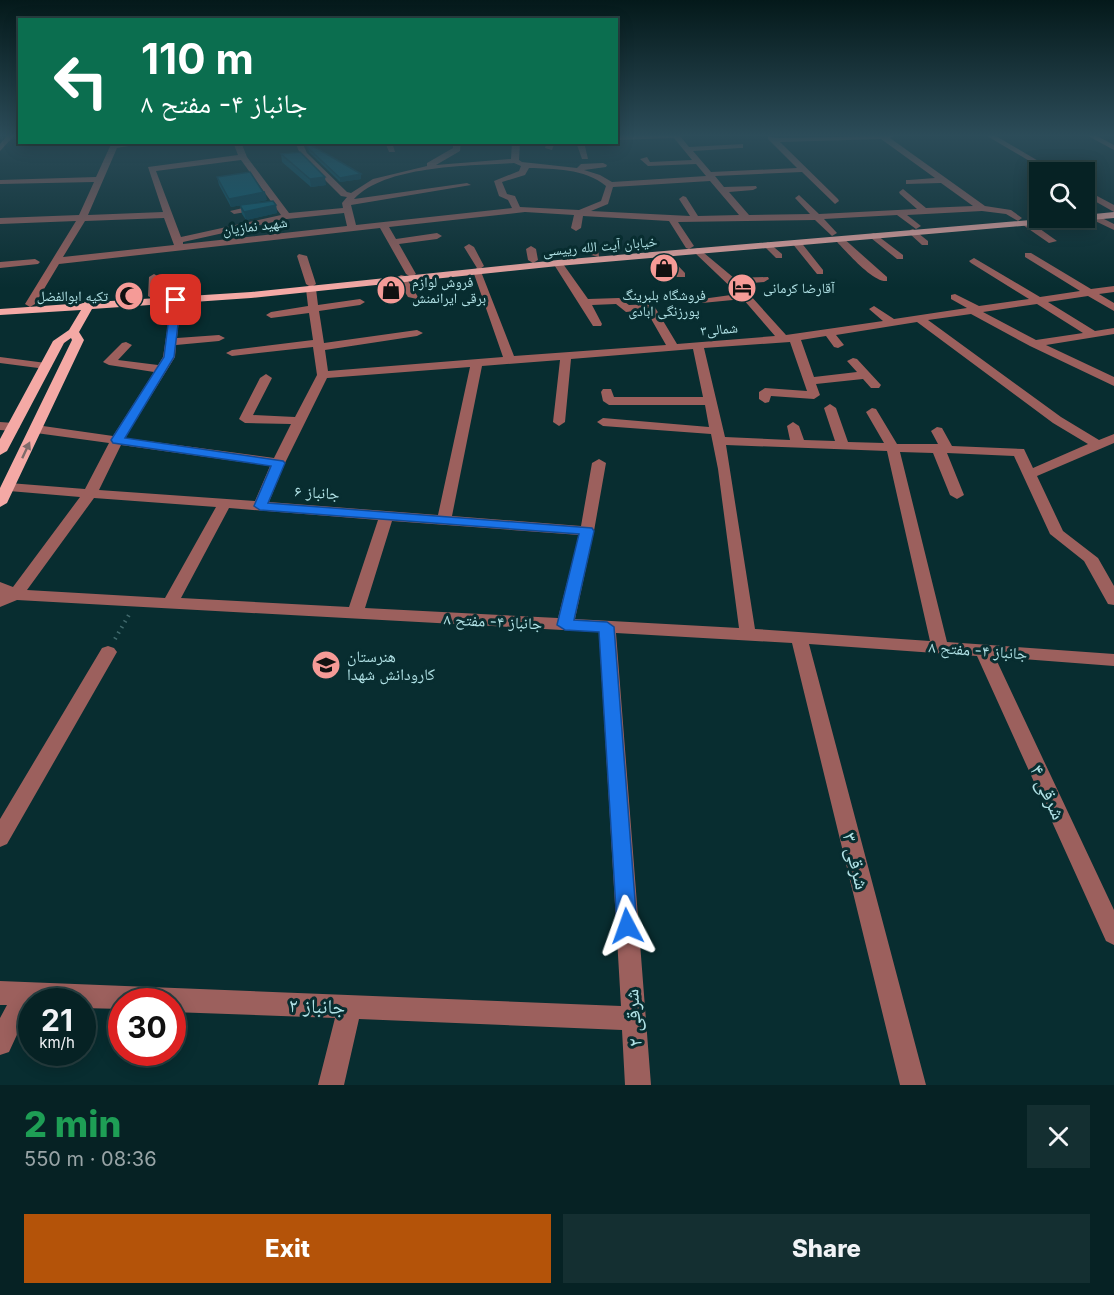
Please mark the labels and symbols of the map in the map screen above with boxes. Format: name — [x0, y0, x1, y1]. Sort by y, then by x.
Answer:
street label: شهید نمازیان — [221, 213, 289, 239]
street label: خیابان آیت الله رییسی — [542, 232, 658, 260]
shop icon: فروشگاه بلبرینگ پورزنگی ابادی — [648, 252, 680, 284]
hotel icon: آقارضا کرمانی — [726, 272, 758, 304]
place label: فروش لوازم برقی ایرانمنش — [412, 273, 486, 307]
pin — [150, 274, 201, 325]
shop icon: فروش لوازم برقی ایرانمنش — [375, 274, 407, 306]
place label: آقارضا کرمانی — [763, 279, 835, 297]
mosque icon: تکیه ابوالفضل — [113, 280, 145, 312]
place label: فروشگاه بلبرینگ پورزنگی ابادی — [622, 286, 706, 320]
place label: تکیه ابوالفضل — [37, 287, 108, 305]
street label: شمالی۳ — [700, 318, 738, 340]
one-way arrow — [22, 442, 31, 459]
street label: جانباز ۶ — [294, 480, 340, 504]
street label: جانباز ۴- مفتح ۸ — [443, 608, 543, 635]
street label: جانباز ۴- مفتح ۸ — [928, 637, 1028, 664]
place label: هنرستان کارودانش شهدا — [347, 646, 435, 685]
school or university icon: هنرستان کارودانش شهدا — [310, 649, 342, 681]
street label: شرقی ۴ — [1025, 761, 1071, 823]
street label: شرقی ۳ — [837, 830, 875, 892]
position arrow — [595, 894, 659, 958]
speed limit sign: 30 — [108, 988, 186, 1066]
street label: شرقی ۲ — [619, 988, 647, 1048]
street label: جانباز ۲ — [288, 993, 346, 1019]

